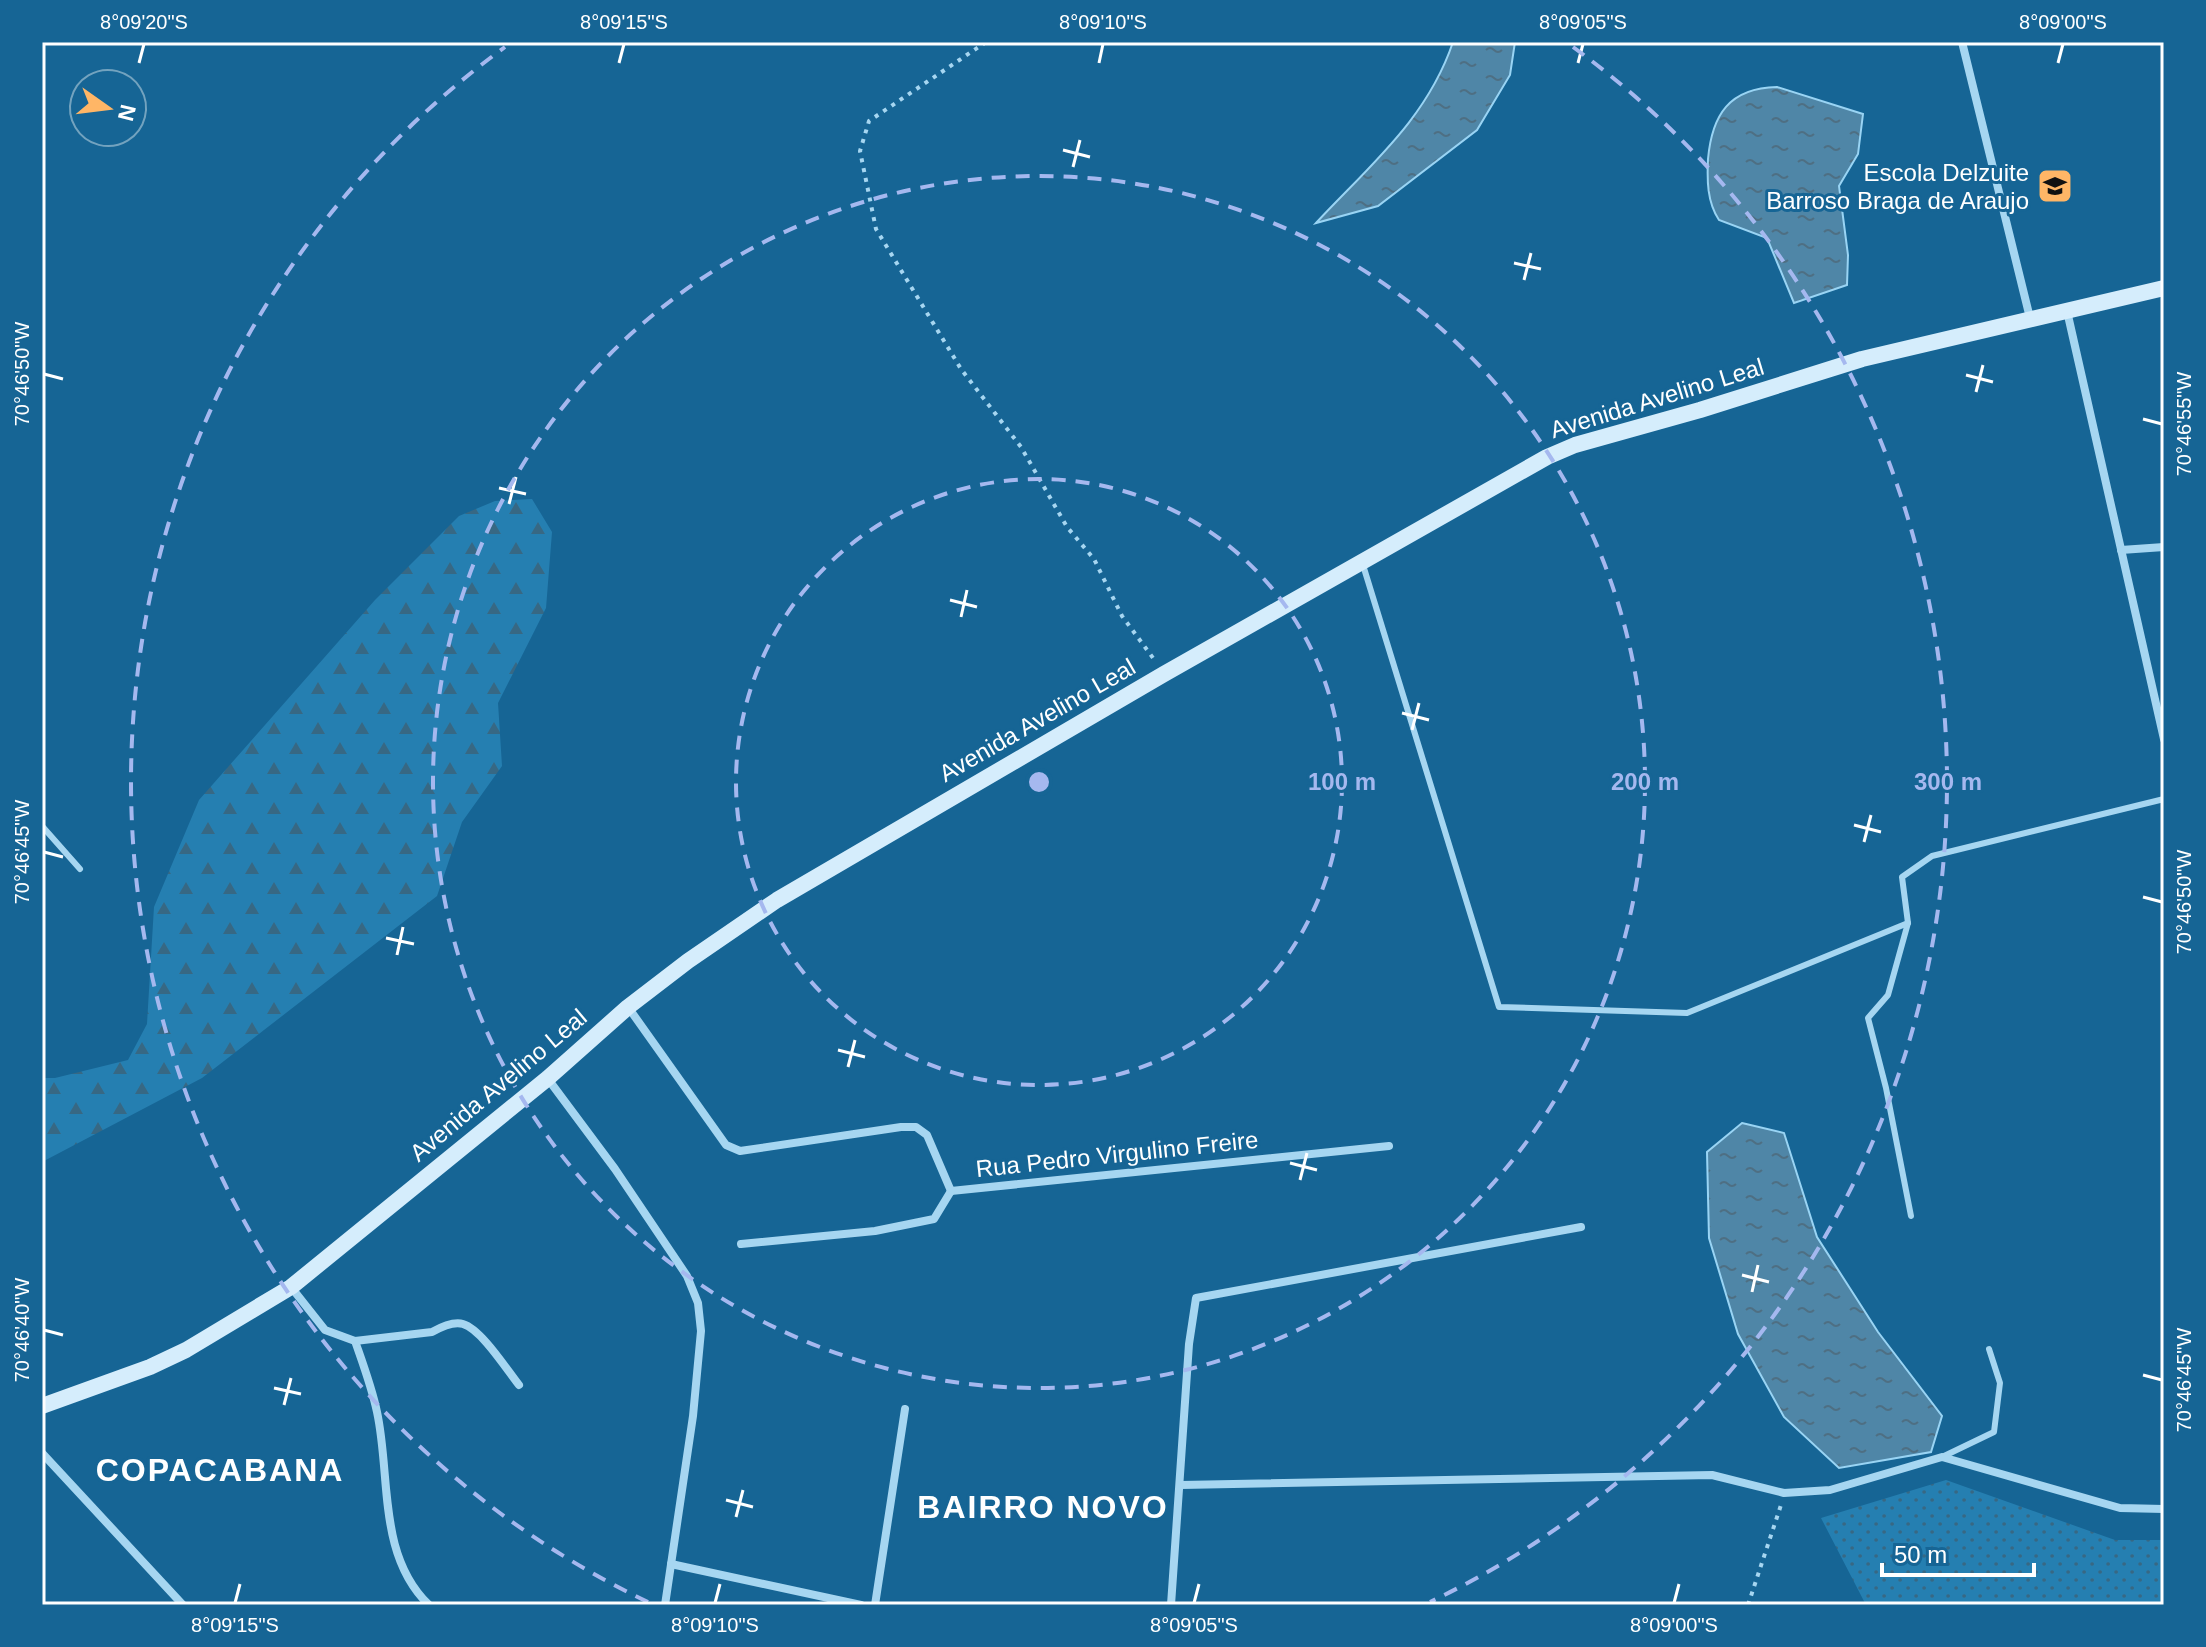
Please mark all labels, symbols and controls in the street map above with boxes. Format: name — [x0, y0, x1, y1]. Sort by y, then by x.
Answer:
text: 8°09'20"S — [100, 11, 188, 33]
text: 8°09'15"S — [580, 11, 668, 33]
text: 8°09'10"S — [1059, 11, 1147, 33]
text: 8°09'05"S — [1539, 11, 1627, 33]
text: 8°09'00"S — [2019, 11, 2107, 33]
north arrow — [68, 68, 148, 148]
text: N — [113, 102, 141, 123]
place label: Escola Delzuite Barroso Braga de Araujo — [1766, 159, 2029, 214]
school or university icon: Escola Delzuite Barroso Braga de Araujo — [2036, 167, 2074, 205]
text: 70°46'50"W — [11, 322, 33, 426]
street label: Avenida Avelino Leal — [1547, 353, 1767, 443]
text: 70°46'55"W — [2173, 372, 2195, 476]
street label: Avenida Avelino Leal — [934, 653, 1140, 787]
centre of rings — [1025, 768, 1053, 796]
text: 100 m — [1308, 768, 1376, 795]
text: 200 m — [1611, 768, 1679, 795]
text: 300 m — [1914, 768, 1982, 795]
text: 70°46'45"W — [11, 800, 33, 904]
text: 70°46'50"W — [2173, 850, 2195, 954]
street label: Avenida Avelino Leal — [404, 1003, 592, 1167]
street label: Rua Pedro Virgulino Freire — [975, 1126, 1259, 1182]
text: 70°46'40"W — [11, 1278, 33, 1382]
text: 70°46'45"W — [2173, 1328, 2195, 1432]
district label: COPACABANA — [96, 1452, 344, 1488]
district label: BAIRRO NOVO — [917, 1489, 1169, 1525]
scale bar — [1882, 1527, 2034, 1577]
text: 50 m — [1894, 1541, 1947, 1568]
text: 8°09'15"S — [191, 1614, 279, 1636]
text: 8°09'10"S — [671, 1614, 759, 1636]
text: 8°09'05"S — [1150, 1614, 1238, 1636]
text: 8°09'00"S — [1630, 1614, 1718, 1636]

